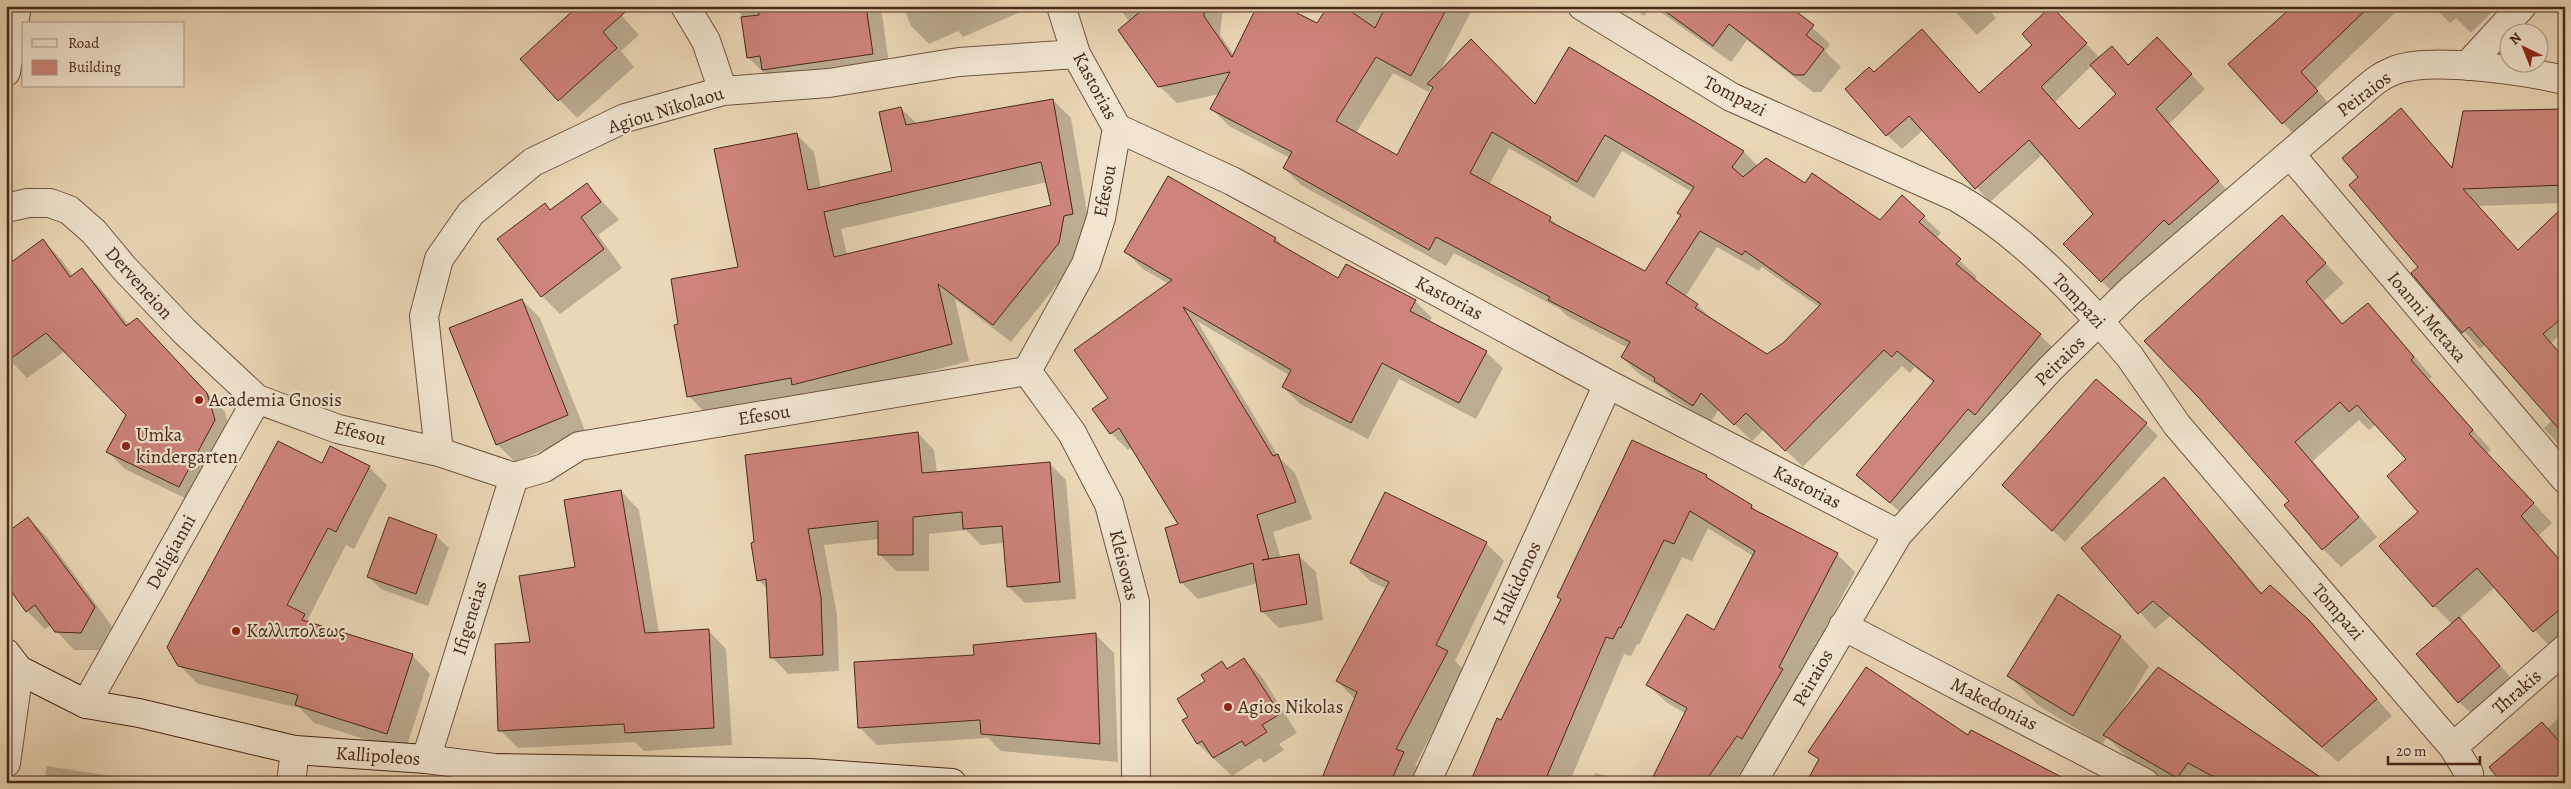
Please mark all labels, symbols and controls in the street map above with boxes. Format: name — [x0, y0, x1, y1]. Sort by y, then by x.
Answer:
legend — [22, 22, 185, 88]
north arrow — [2498, 22, 2548, 72]
text: N — [2505, 28, 2526, 49]
text: Road — [68, 33, 100, 53]
street label: Kastorias — [1066, 48, 1124, 124]
text: Building — [68, 57, 121, 77]
street label: Peiraios — [2331, 65, 2397, 123]
street label: Tompazi — [1699, 69, 1771, 123]
street label: Agiou Nikolaou — [604, 80, 728, 140]
street label: Efesou — [1087, 162, 1123, 219]
street label: Derveneion — [99, 241, 179, 325]
street label: Ioanni Metaxa — [2381, 266, 2473, 368]
street label: Tompazi — [2046, 267, 2112, 335]
street label: Kastorias — [1411, 269, 1487, 327]
street label: Peiraios — [2029, 330, 2091, 392]
place label: Academia Gnosis — [208, 387, 342, 413]
marker: Academia Gnosis — [193, 394, 205, 406]
street label: Efesou — [736, 398, 793, 432]
street label: Efesou — [331, 414, 389, 452]
place label: Umka kindergarten — [136, 422, 238, 470]
marker: Umka kindergarten — [120, 440, 132, 452]
street label: Kastorias — [1769, 459, 1845, 515]
street label: Deligianni — [140, 510, 202, 594]
street label: Kleisovas — [1103, 527, 1145, 603]
street label: Halkidonos — [1486, 537, 1548, 629]
street label: Ifigeneias — [446, 577, 494, 659]
street label: Tompazi — [2306, 578, 2370, 646]
place label: Καλλιπολεως — [246, 618, 345, 644]
marker: Καλλιπολεως — [230, 625, 242, 637]
street label: Peiraios — [1786, 645, 1840, 711]
street label: Thrakis — [2487, 663, 2547, 721]
street label: Makedonias — [1946, 671, 2042, 737]
place label: Agios Nikolas — [1237, 694, 1343, 720]
marker: Agios Nikolas — [1222, 701, 1234, 713]
scale bar — [2388, 734, 2481, 766]
street label: Kallipoleos — [335, 740, 421, 772]
text: 20 m — [2396, 741, 2427, 761]

